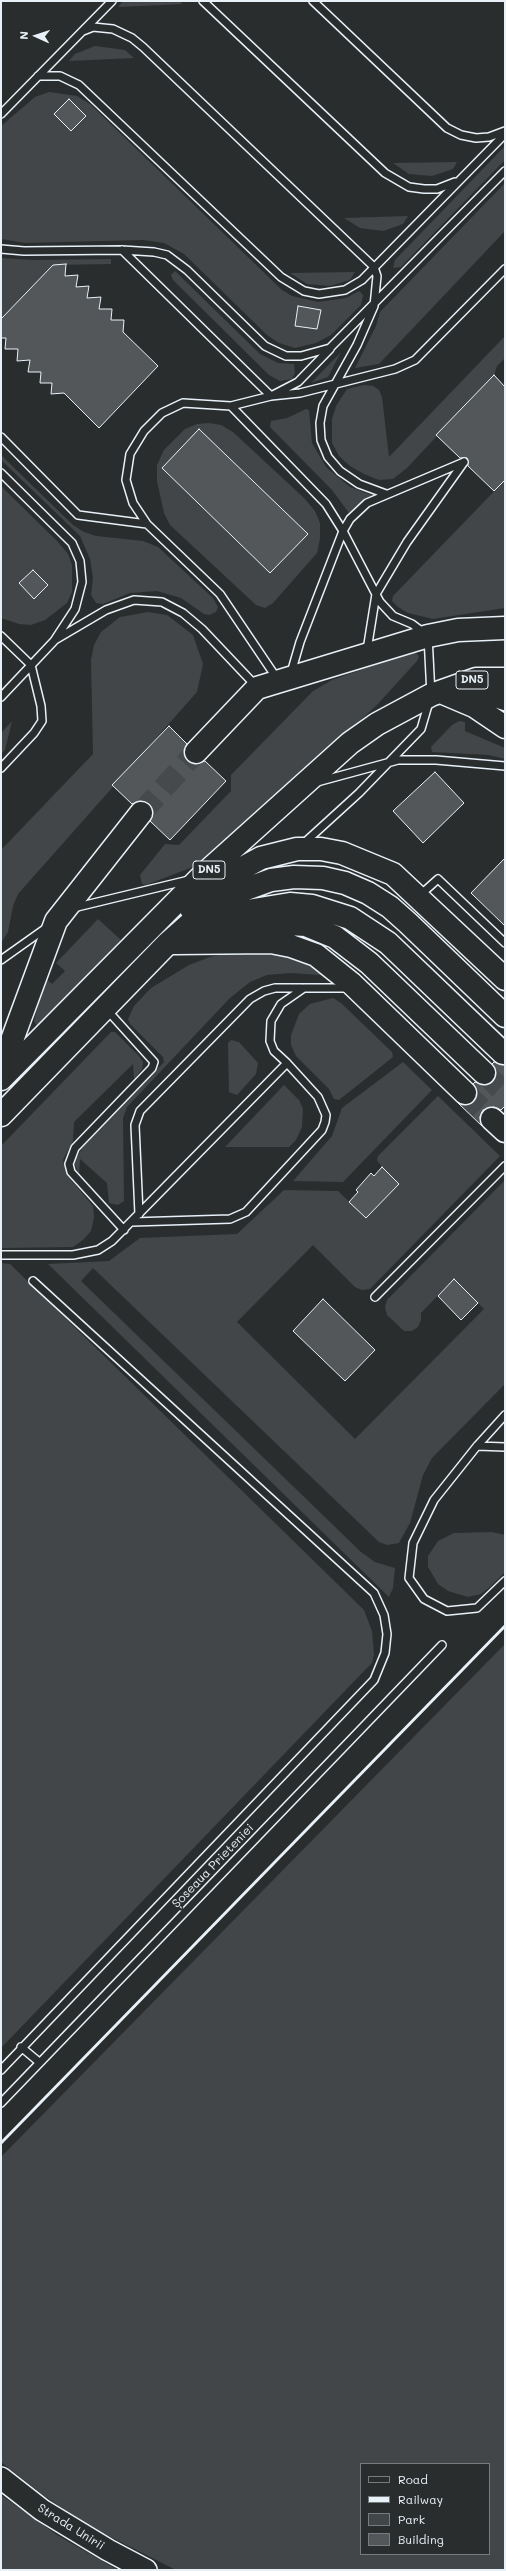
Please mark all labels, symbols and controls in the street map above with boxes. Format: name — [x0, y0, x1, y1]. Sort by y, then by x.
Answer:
north arrow — [16, 16, 56, 56]
text: N — [16, 31, 31, 40]
road number: DN5 — [456, 671, 488, 689]
road number: DN5 — [193, 861, 225, 879]
street label: Șoseaua Prieteniei — [169, 1821, 257, 1911]
legend — [360, 2463, 490, 2555]
text: Road — [398, 2471, 428, 2487]
text: Railway — [398, 2491, 443, 2507]
street label: Strada Unirii — [35, 2501, 107, 2553]
text: Park — [398, 2511, 425, 2527]
text: Building — [398, 2531, 444, 2547]

